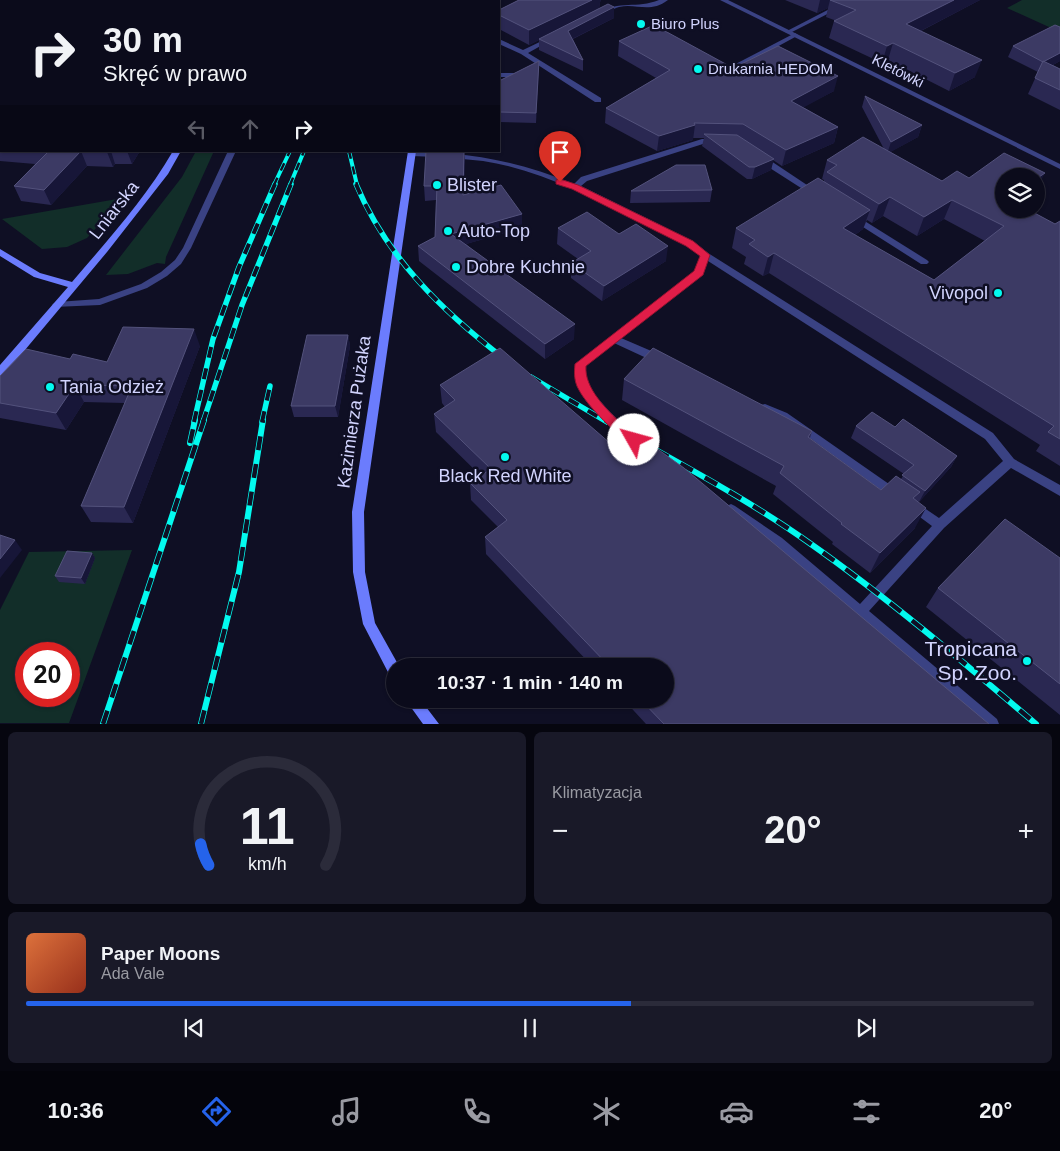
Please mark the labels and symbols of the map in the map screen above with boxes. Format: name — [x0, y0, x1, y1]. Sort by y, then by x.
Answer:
place label: Biuro Plus — [651, 15, 719, 32]
marker: Biuro Plus — [635, 18, 647, 30]
street label: Kletówki — [869, 50, 927, 91]
place label: Drukarnia HEDOM — [708, 60, 833, 77]
marker: Drukarnia HEDOM — [692, 63, 704, 75]
pin — [539, 131, 581, 182]
place label: Blister — [447, 175, 497, 195]
street label: Lniarska — [85, 176, 143, 243]
marker: Blister — [431, 179, 443, 191]
place label: Auto-Top — [458, 221, 530, 241]
marker: Auto-Top — [442, 225, 454, 237]
place label: Dobre Kuchnie — [466, 257, 585, 277]
marker: Dobre Kuchnie — [450, 261, 462, 273]
place label: Vivopol — [929, 283, 988, 303]
marker: Vivopol — [992, 287, 1004, 299]
street label: Kazimierza Pużaka — [333, 333, 375, 490]
place label: Tania Odzież — [60, 377, 164, 397]
marker: Tania Odzież — [44, 381, 56, 393]
position arrow — [607, 413, 659, 465]
marker: Black Red White — [499, 451, 511, 463]
place label: Black Red White — [438, 466, 572, 486]
place label: Tropicana Sp. Zoo. — [924, 637, 1017, 684]
speed limit sign: 20 — [15, 642, 80, 707]
marker: Tropicana Sp. Zoo. — [1021, 655, 1033, 667]

